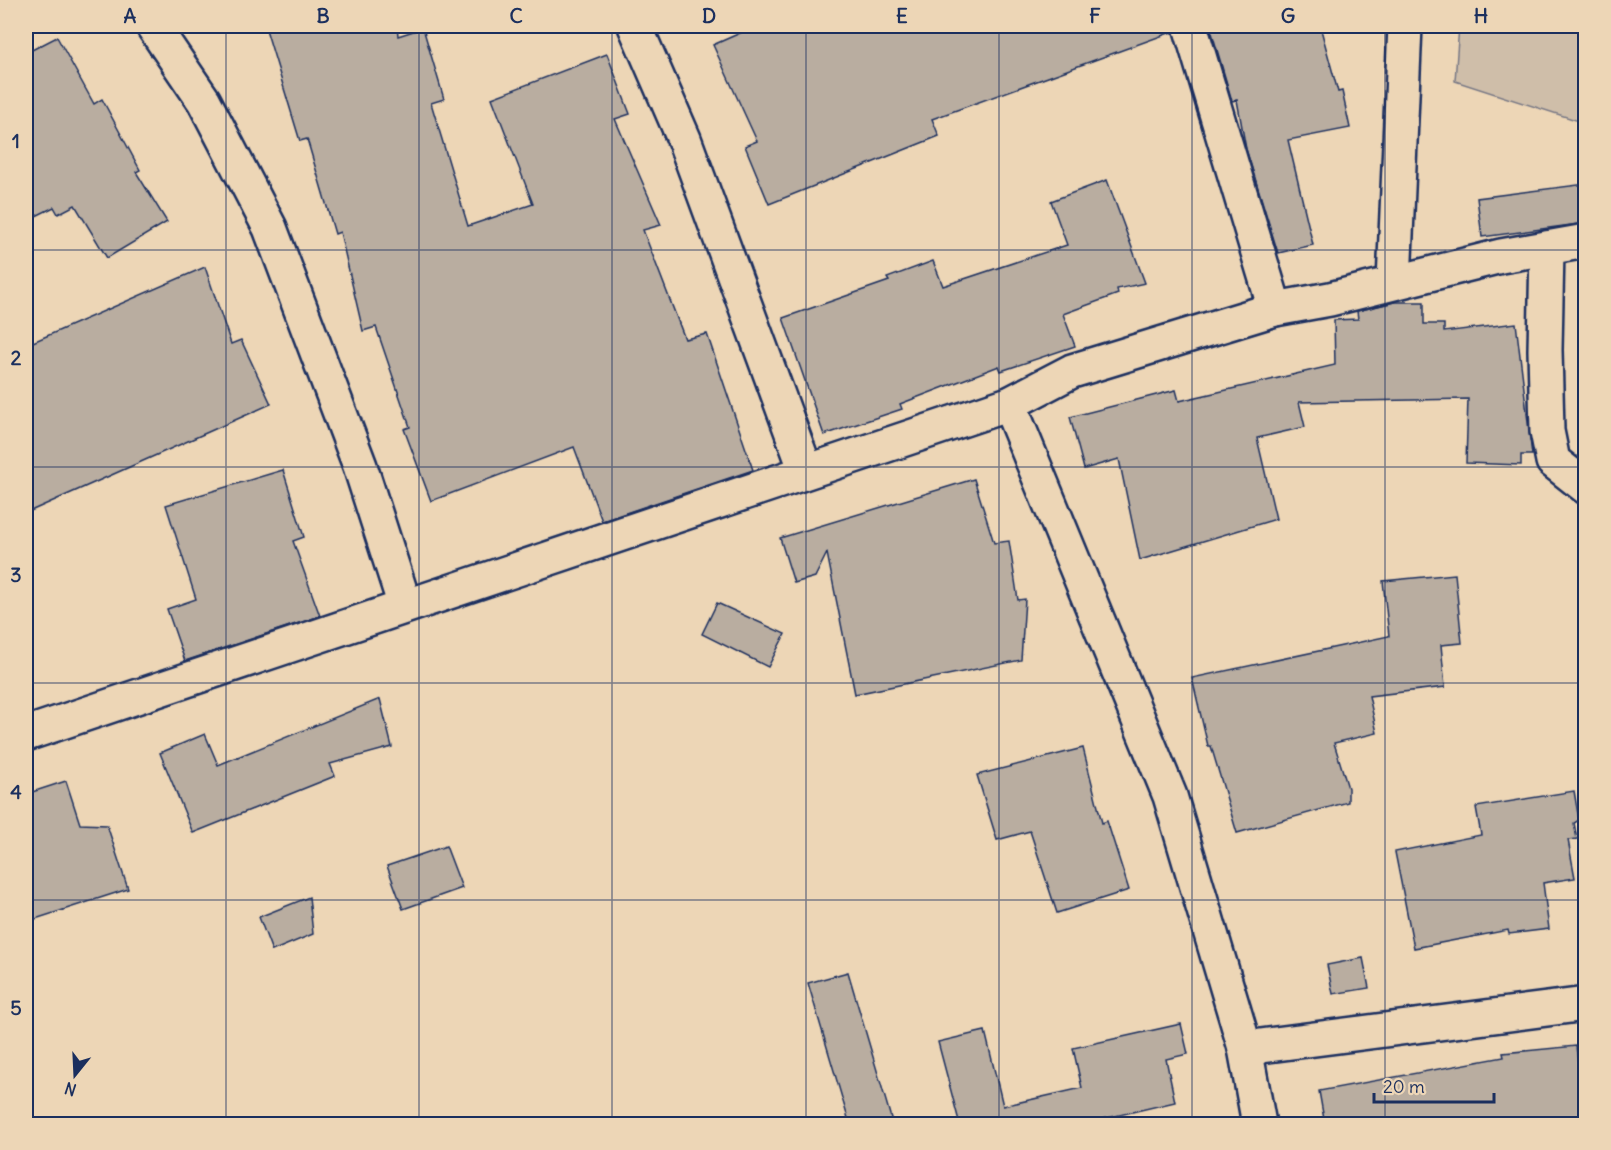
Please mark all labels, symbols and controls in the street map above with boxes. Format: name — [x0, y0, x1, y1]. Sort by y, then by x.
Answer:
text: A — [124, 3, 137, 28]
text: B — [316, 3, 330, 28]
text: C — [509, 3, 523, 28]
text: D — [702, 3, 716, 28]
text: E — [896, 3, 908, 28]
text: F — [1089, 3, 1101, 28]
text: G — [1281, 3, 1295, 28]
text: H — [1474, 3, 1488, 28]
text: 1 — [12, 128, 20, 153]
text: 2 — [11, 345, 22, 370]
text: 3 — [10, 562, 22, 587]
text: 4 — [10, 779, 22, 804]
text: 5 — [10, 995, 22, 1020]
north arrow — [45, 1045, 105, 1105]
scale bar — [1374, 1066, 1494, 1104]
text: 20 m — [1383, 1075, 1425, 1098]
text: N — [62, 1078, 79, 1100]

